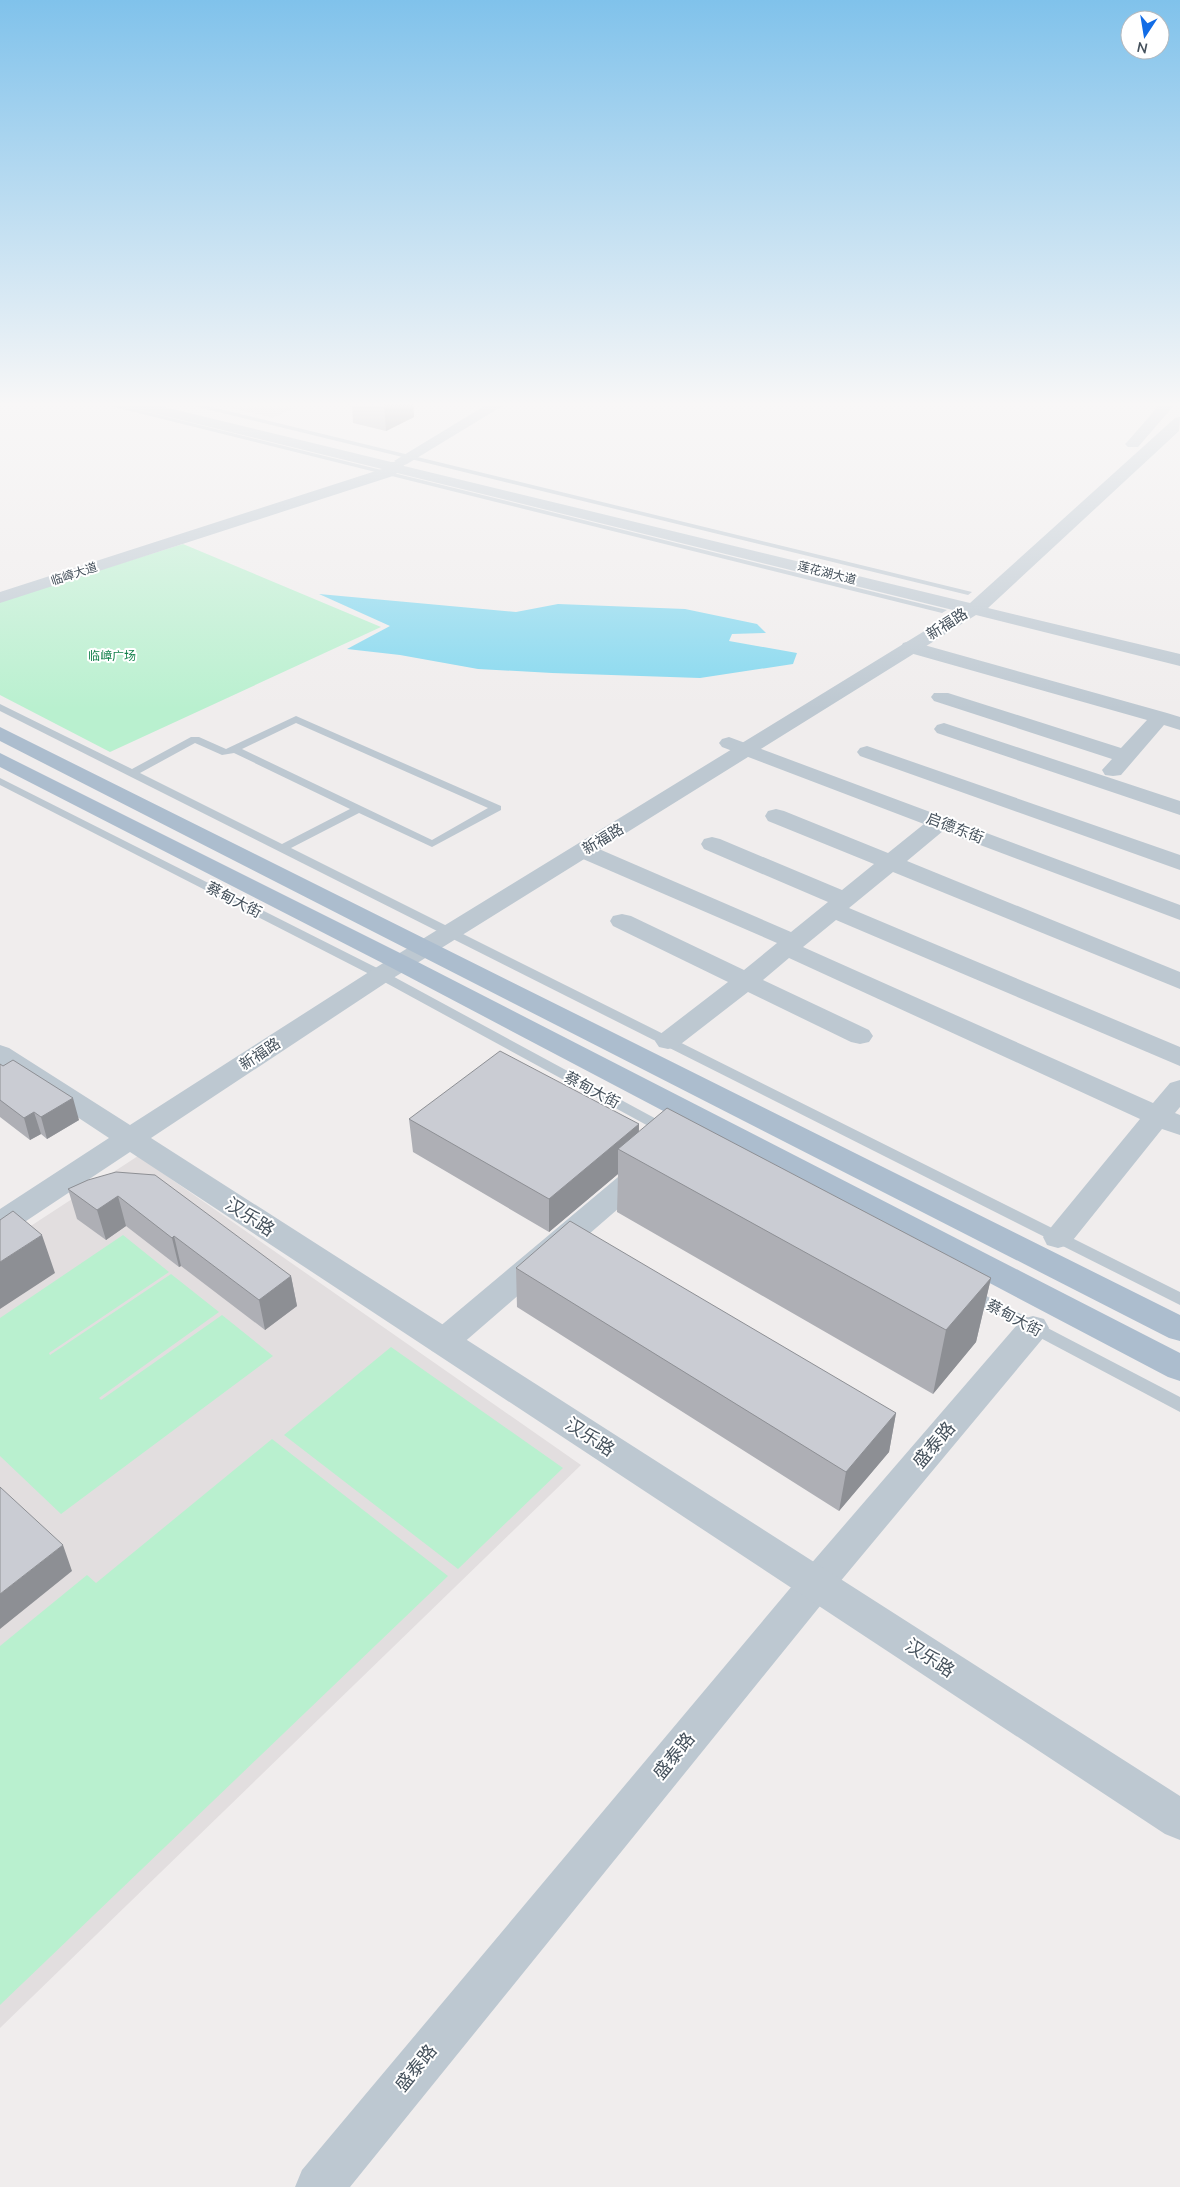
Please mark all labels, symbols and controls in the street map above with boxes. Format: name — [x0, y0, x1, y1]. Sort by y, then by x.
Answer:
north arrow — [1120, 10, 1170, 60]
text: N — [1135, 38, 1149, 58]
street label: 莲花湖大道 — [796, 558, 858, 587]
street label: 临嶂大道 — [49, 559, 99, 588]
street label: 新福路 — [923, 604, 971, 644]
park label: 临嶂广场 — [88, 648, 136, 663]
street label: 启德东街 — [924, 808, 987, 847]
street label: 新福路 — [579, 819, 627, 858]
street label: 蔡甸大街 — [203, 877, 265, 922]
street label: 新福路 — [236, 1033, 284, 1074]
street label: 蔡甸大街 — [561, 1067, 623, 1112]
street label: 汉乐路 — [221, 1192, 279, 1241]
street label: 蔡甸大街 — [983, 1295, 1045, 1340]
street label: 汉乐路 — [561, 1412, 619, 1461]
street label: 盛泰路 — [907, 1417, 960, 1473]
street label: 汉乐路 — [901, 1633, 959, 1682]
street label: 盛泰路 — [648, 1727, 700, 1784]
street label: 盛泰路 — [390, 2039, 442, 2096]

